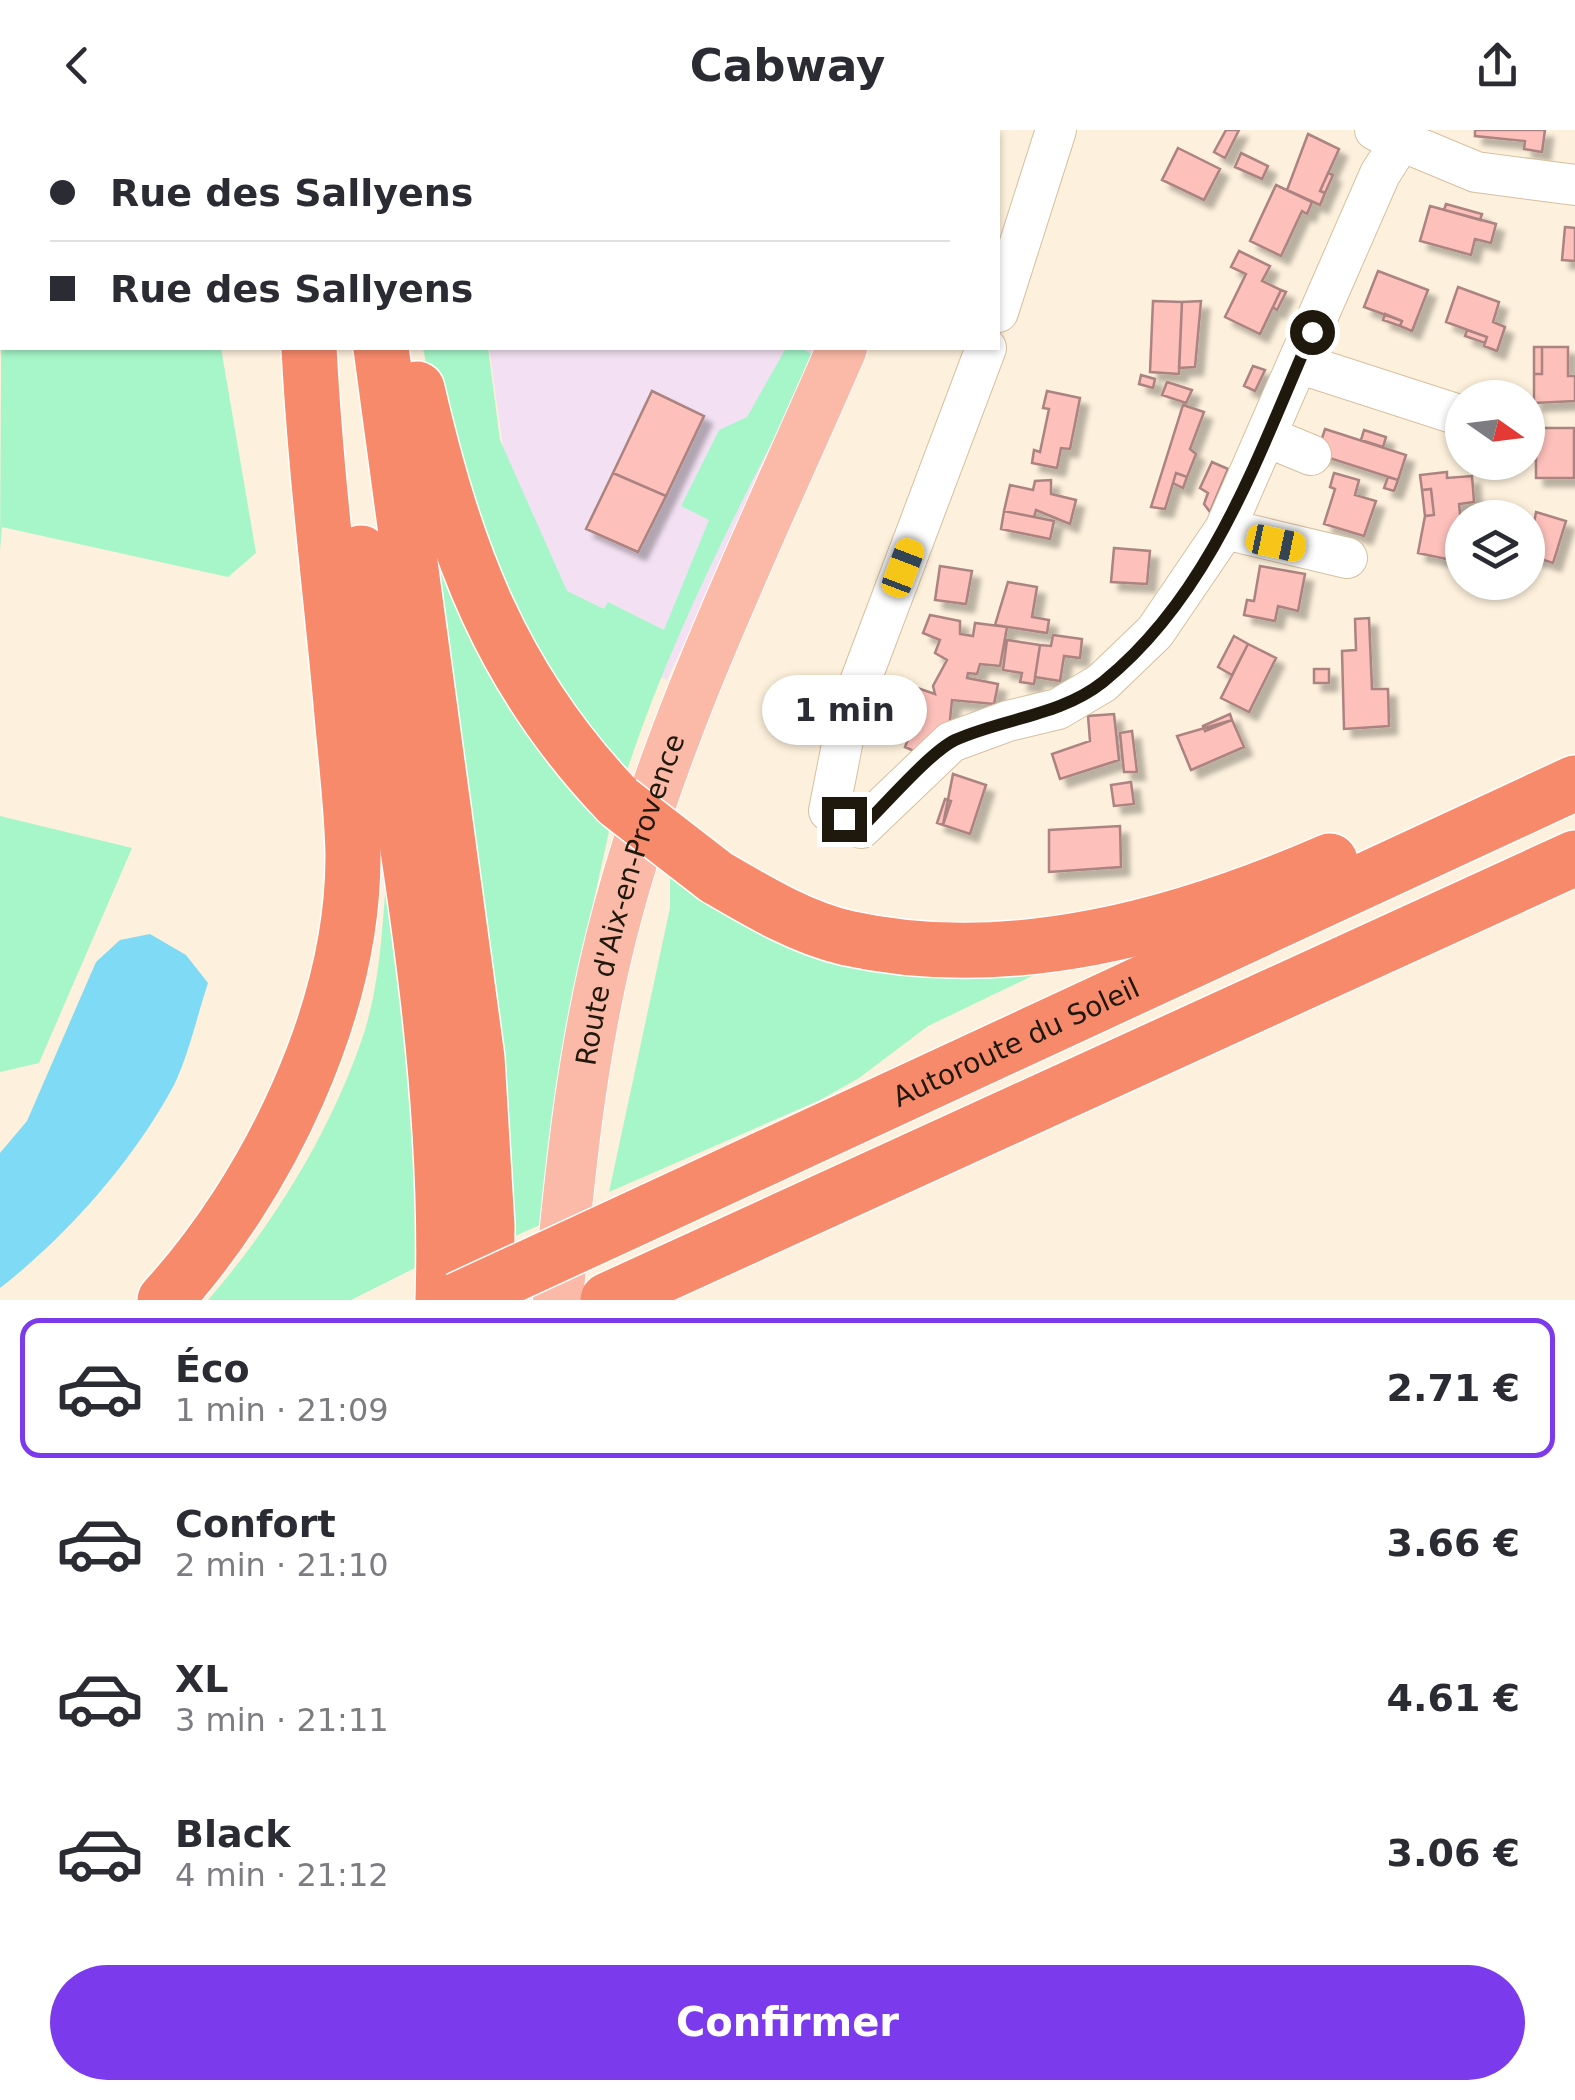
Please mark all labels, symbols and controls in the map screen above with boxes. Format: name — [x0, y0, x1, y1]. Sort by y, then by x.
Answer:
icon: back — [50, 38, 105, 93]
icon: share — [1470, 38, 1525, 93]
text: Cabway — [690, 39, 885, 92]
text: Rue des Sallyens — [110, 171, 473, 215]
text: Rue des Sallyens — [110, 267, 473, 311]
route start — [1290, 310, 1335, 355]
north arrow — [1445, 380, 1545, 480]
map controls — [1445, 380, 1545, 600]
button: layers — [1445, 500, 1545, 600]
car — [1244, 522, 1308, 564]
car — [878, 535, 928, 601]
callout: 1 min — [762, 674, 926, 744]
text: 1 min — [794, 691, 895, 729]
street label: Route d'Aix-en-Provence — [569, 729, 691, 1068]
route end — [822, 797, 867, 842]
street label: Autoroute du Soleil — [887, 971, 1144, 1113]
icon: car — [55, 1343, 145, 1433]
text: Éco — [175, 1347, 250, 1391]
text: 2.71 € — [1387, 1366, 1520, 1410]
text: 1 min · 21:09 — [175, 1391, 389, 1429]
icon: car — [55, 1498, 145, 1588]
text: Confort — [175, 1502, 336, 1546]
text: 3.66 € — [1387, 1521, 1520, 1565]
text: 2 min · 21:10 — [175, 1546, 389, 1584]
icon: car — [55, 1653, 145, 1743]
text: XL — [175, 1657, 229, 1701]
text: 4.61 € — [1387, 1676, 1520, 1720]
text: 3 min · 21:11 — [175, 1701, 389, 1739]
icon: car — [55, 1808, 145, 1898]
text: Black — [175, 1812, 290, 1856]
text: 3.06 € — [1387, 1831, 1520, 1875]
text: 4 min · 21:12 — [175, 1856, 389, 1894]
button: Confirmer — [50, 1965, 1525, 2080]

